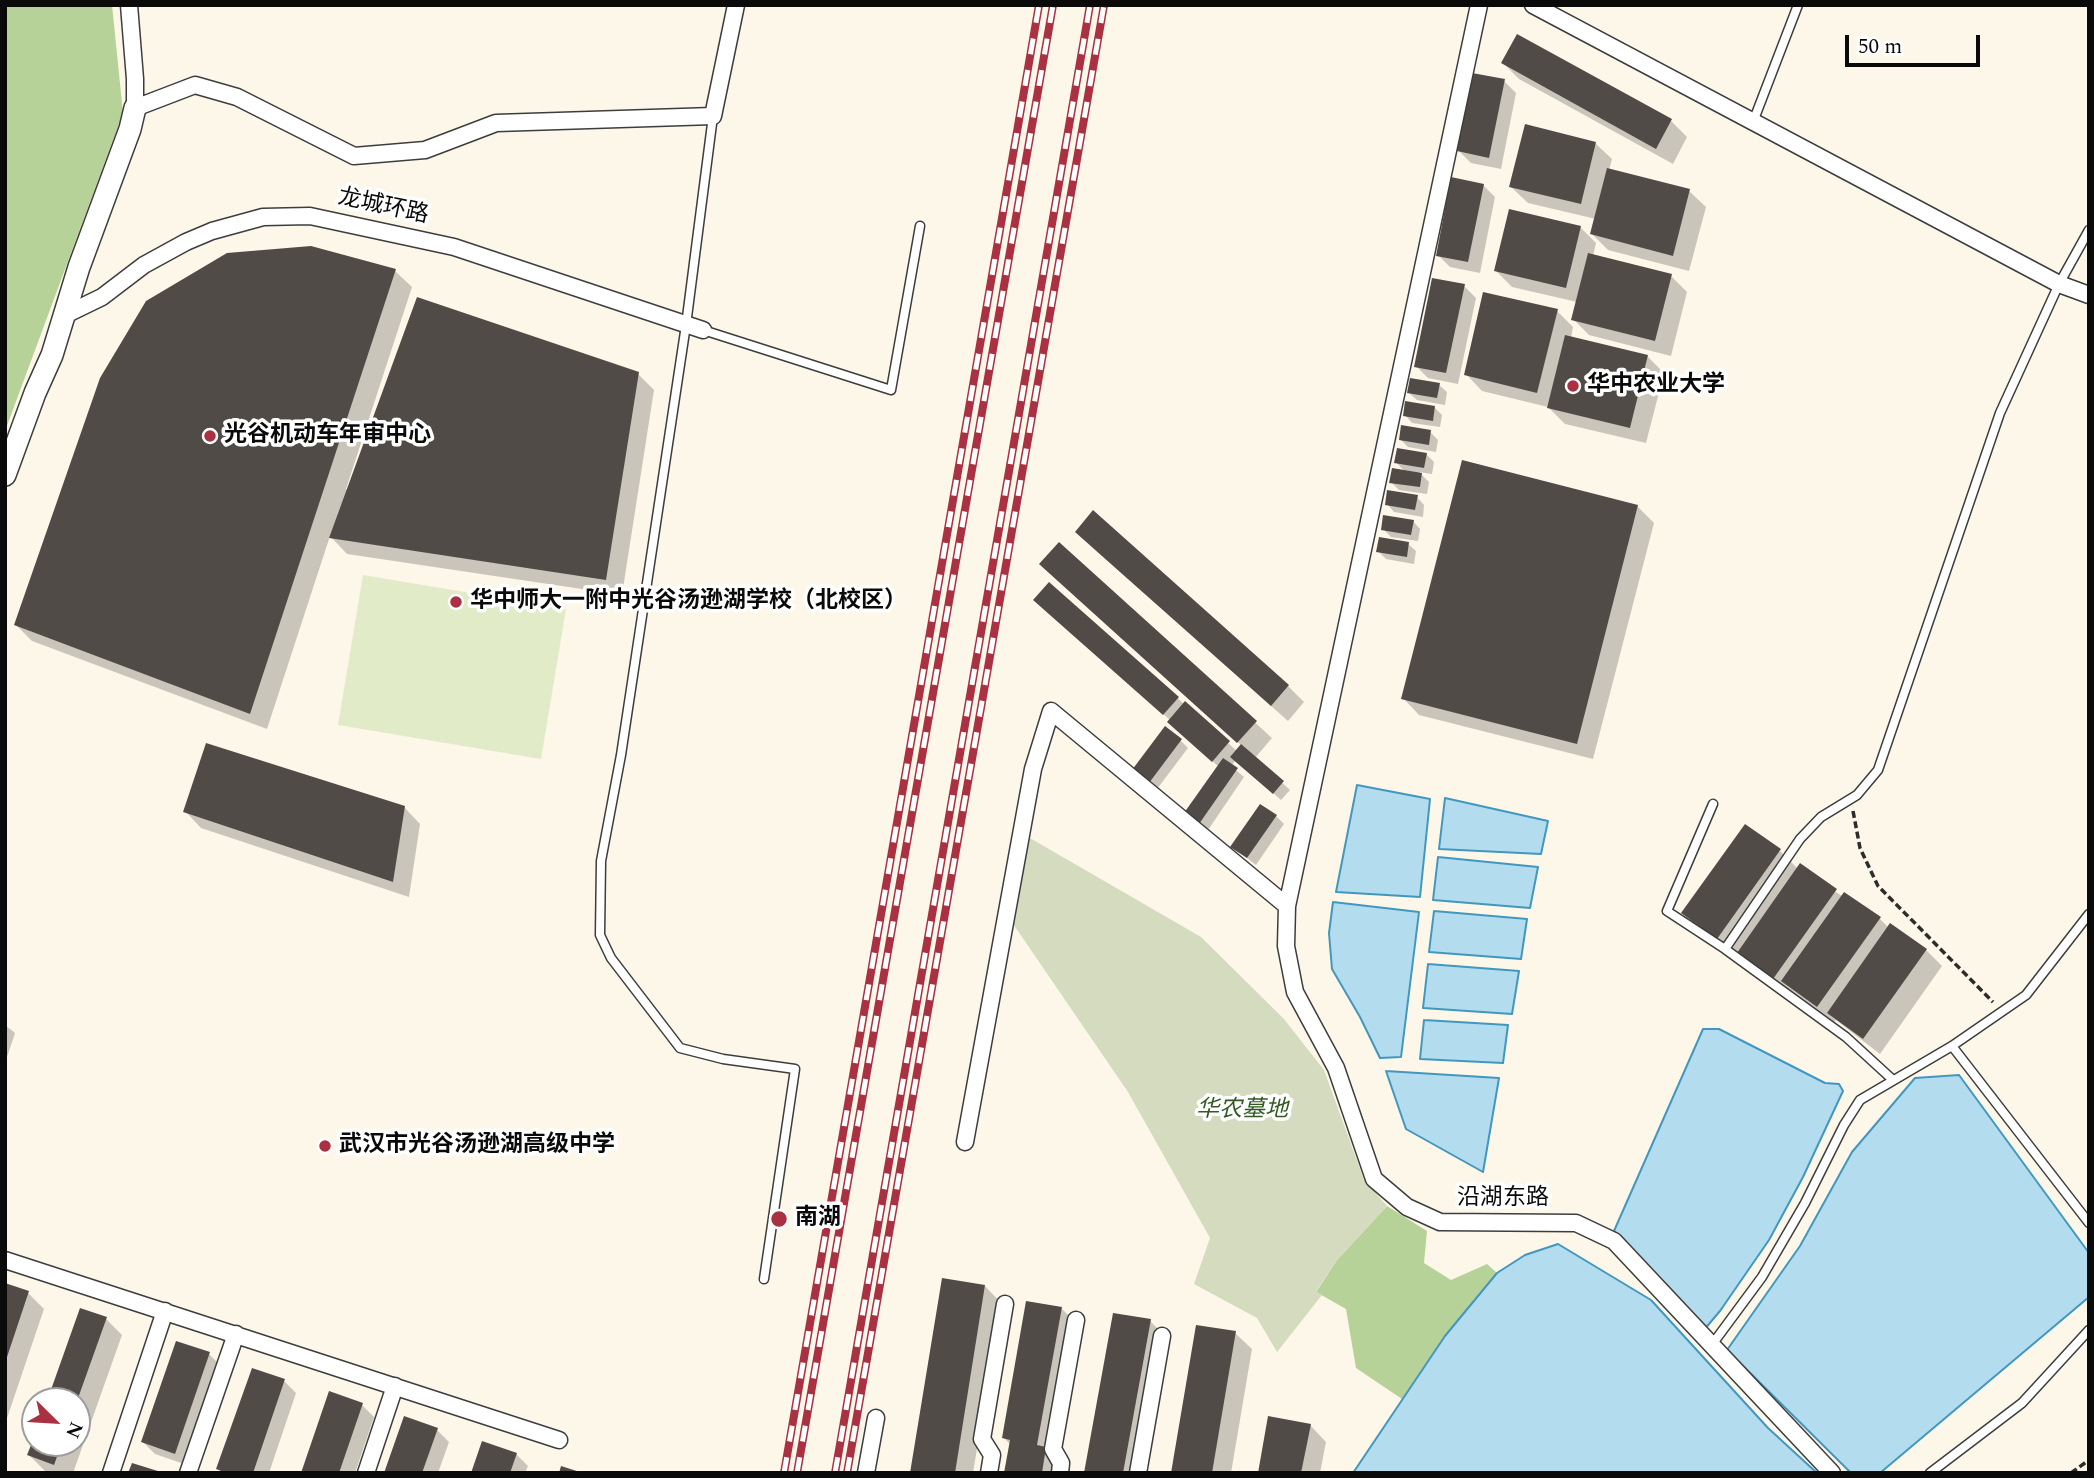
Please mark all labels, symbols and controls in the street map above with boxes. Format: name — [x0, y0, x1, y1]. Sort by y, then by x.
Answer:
scale bar — [1849, 21, 1984, 65]
text: 50 m — [1858, 31, 1902, 63]
street label: 龙城环路 — [335, 185, 431, 231]
place label: 华中农业大学 — [1587, 372, 1725, 400]
marker: 华中农业大学 — [1565, 378, 1581, 394]
place label: 光谷机动车年审中心 — [224, 422, 431, 450]
marker: 光谷机动车年审中心 — [202, 428, 218, 444]
place label: 华中师大一附中光谷汤逊湖学校（北校区） — [470, 588, 907, 616]
marker: 华中师大一附中光谷汤逊湖学校（北校区） — [448, 594, 464, 610]
park label: 华农墓地 — [1196, 1097, 1288, 1125]
place label: 武汉市光谷汤逊湖高级中学 — [339, 1132, 615, 1160]
marker: 武汉市光谷汤逊湖高级中学 — [317, 1138, 333, 1154]
street label: 沿湖东路 — [1457, 1185, 1549, 1213]
place label: 南湖 — [795, 1205, 841, 1233]
marker: 南湖 — [769, 1209, 789, 1229]
north arrow — [21, 1387, 91, 1457]
text: N — [57, 1417, 90, 1443]

